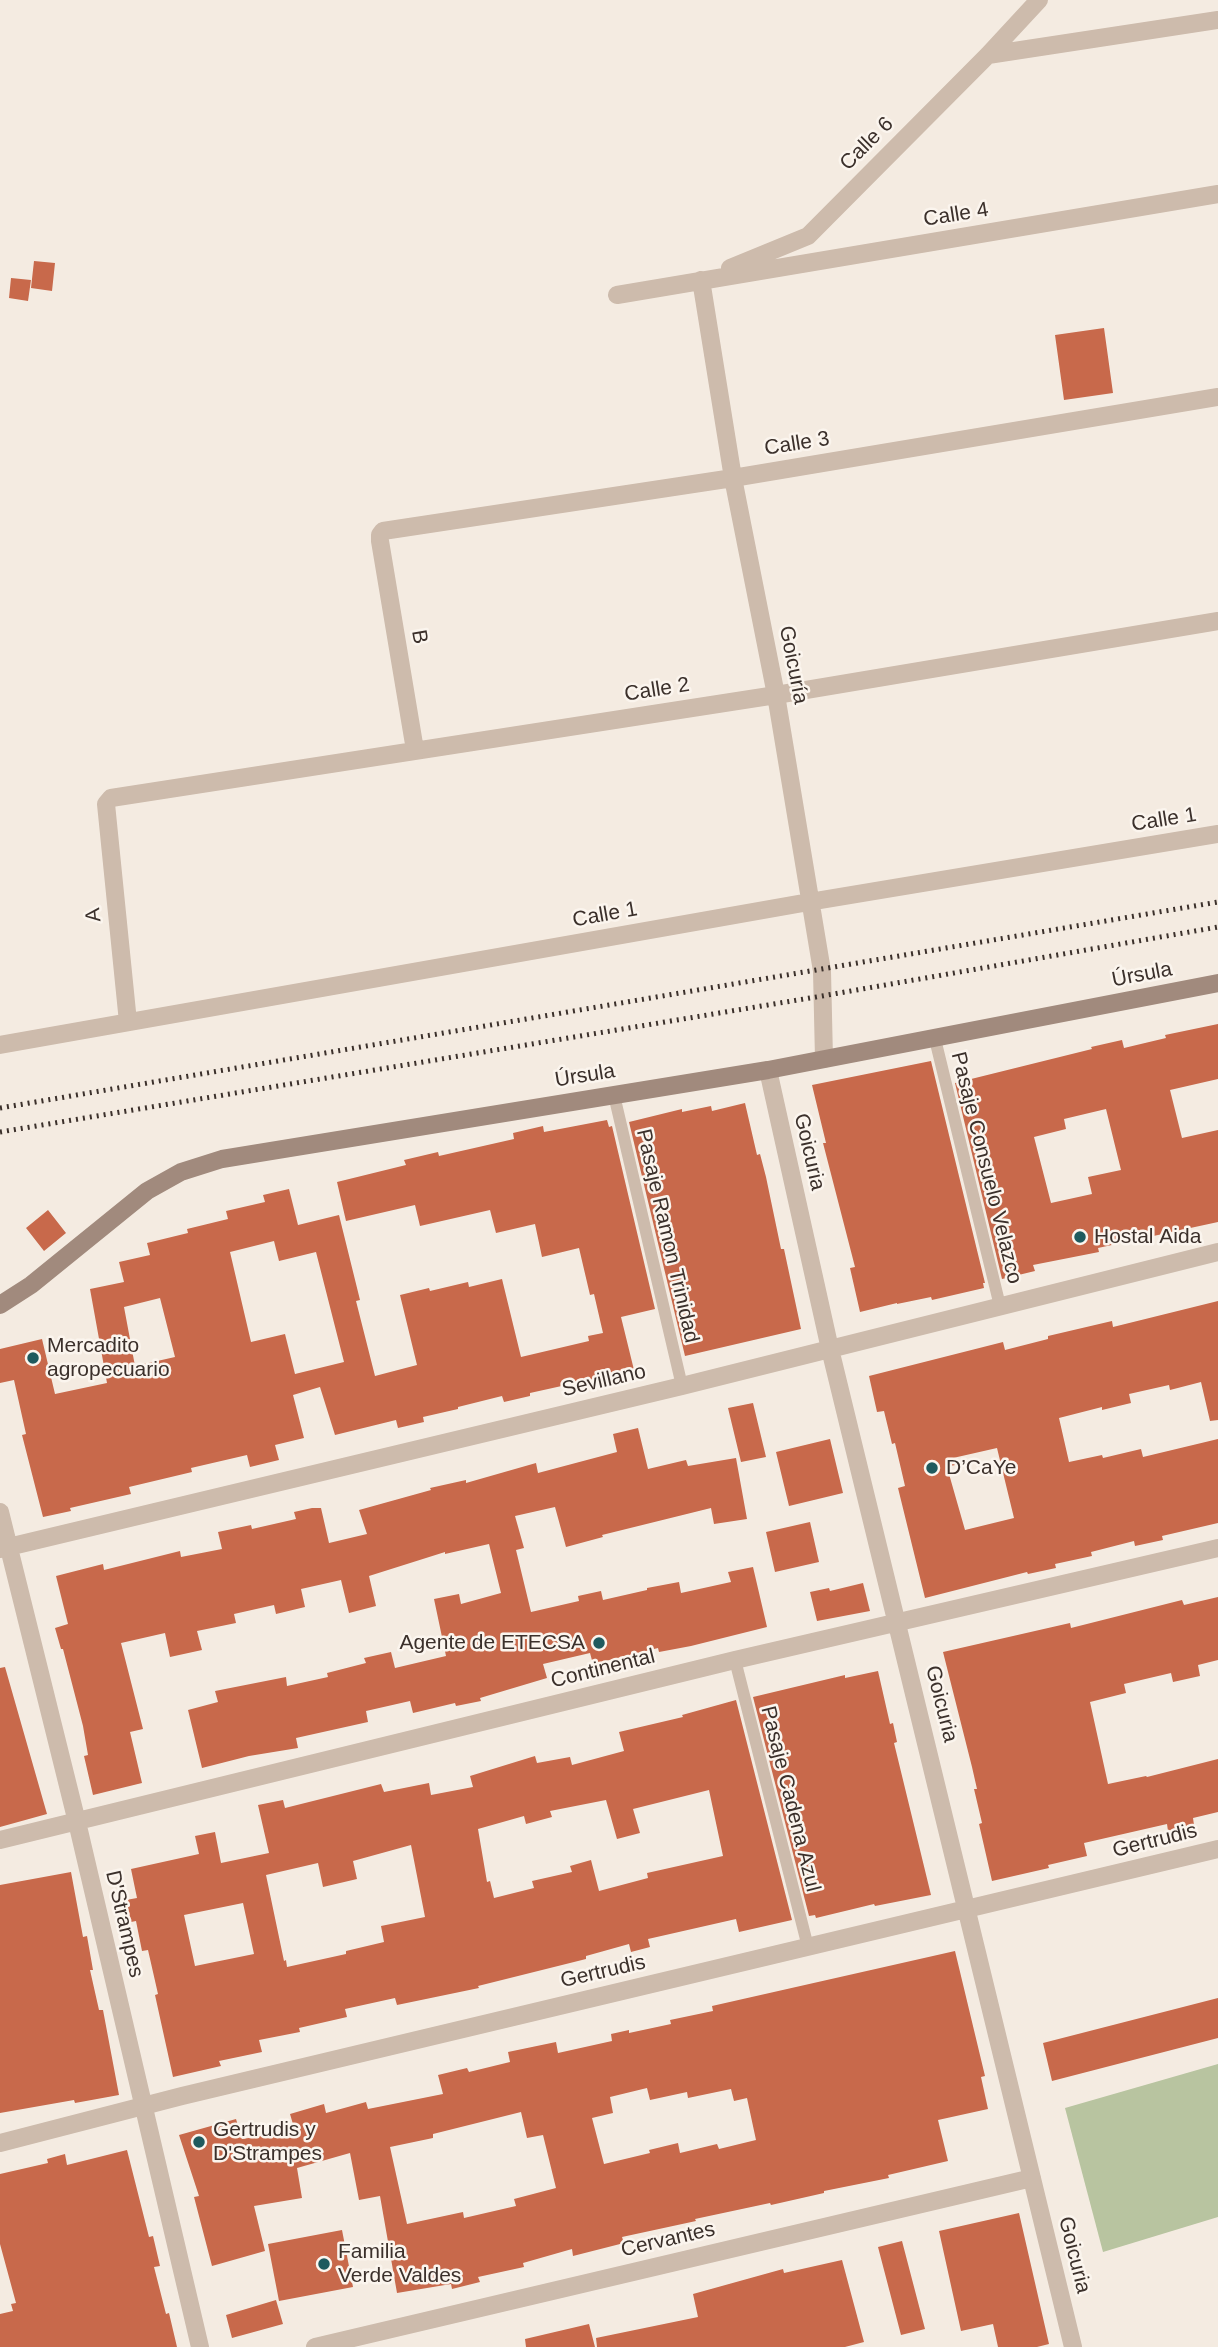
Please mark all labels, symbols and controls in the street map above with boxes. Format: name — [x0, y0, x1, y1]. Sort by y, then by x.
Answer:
street label: Calle 6 — [835, 112, 899, 176]
street label: Calle 4 — [922, 197, 990, 233]
street label: Calle 3 — [763, 426, 831, 462]
street label: Goicuría — [773, 624, 813, 706]
street label: B — [405, 628, 433, 646]
street label: Calle 2 — [623, 672, 691, 708]
street label: Calle 1 — [1130, 802, 1198, 838]
street label: Calle 1 — [571, 897, 639, 933]
street label: A — [81, 907, 107, 923]
street label: Úrsula — [1110, 957, 1174, 993]
street label: Pasaje Consuelo Velazco — [945, 1049, 1027, 1287]
street label: Úrsula — [553, 1059, 617, 1093]
street label: Goicuria — [788, 1111, 830, 1193]
street label: Pasaje Ramon Trinidad — [630, 1127, 704, 1345]
place label: Hostal Aida — [1094, 1224, 1201, 1250]
marker: Hostal Aida — [1072, 1229, 1088, 1245]
place label: Mercadito agropecuario — [47, 1333, 170, 1383]
marker: Mercadito agropecuario — [25, 1350, 41, 1366]
street label: Sevillano — [560, 1359, 648, 1403]
place label: D’CaYe — [946, 1455, 1016, 1481]
marker: D’CaYe — [924, 1460, 940, 1476]
place label: Agente de ETECSA — [399, 1630, 585, 1656]
marker: Agente de ETECSA — [591, 1635, 607, 1651]
street label: Continental — [548, 1644, 658, 1694]
street label: Goicuria — [919, 1663, 963, 1745]
street label: Pasaje Cadena Azul — [755, 1704, 825, 1894]
street label: Gertrudis — [1110, 1818, 1200, 1864]
street label: D'Strampes — [99, 1868, 149, 1980]
street label: Gertrudis — [558, 1950, 648, 1994]
place label: Gertrudis y D'Strampes — [213, 2117, 322, 2167]
marker: Gertrudis y D'Strampes — [191, 2134, 207, 2150]
street label: Goicuria — [1052, 2214, 1096, 2296]
street label: Cervantes — [619, 2217, 717, 2263]
place label: Familia Verde Valdes — [338, 2239, 461, 2289]
marker: Familia Verde Valdes — [316, 2256, 332, 2272]

